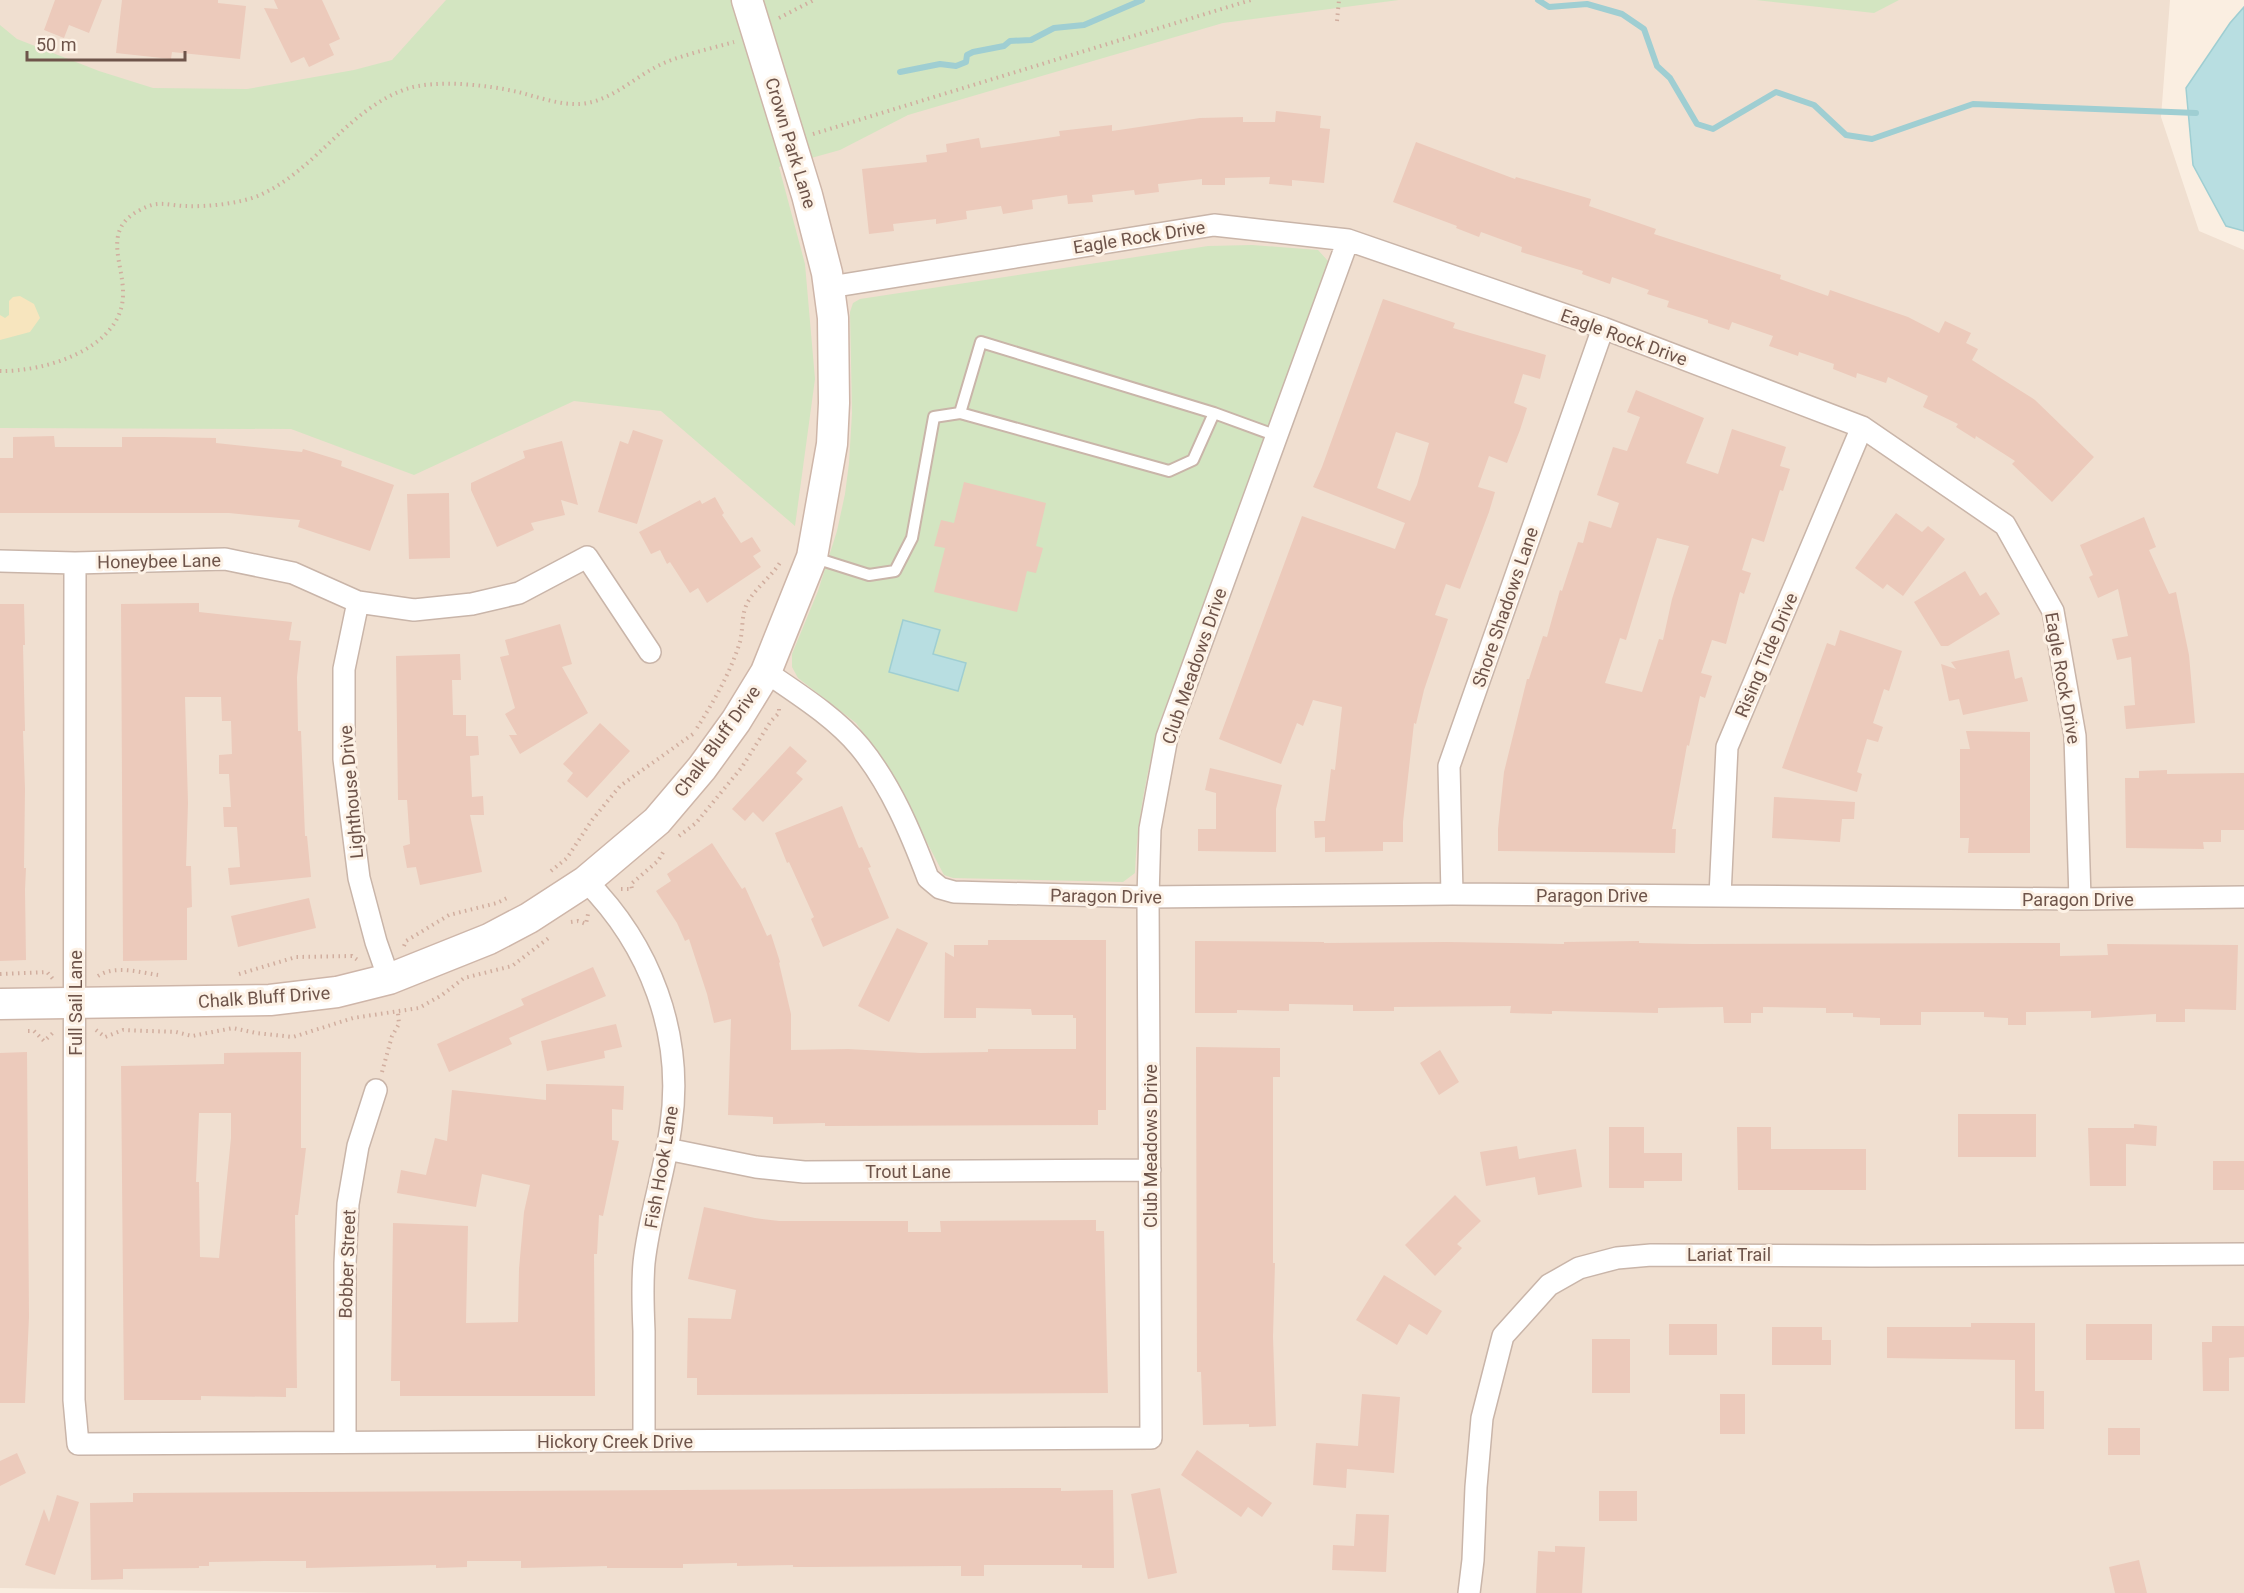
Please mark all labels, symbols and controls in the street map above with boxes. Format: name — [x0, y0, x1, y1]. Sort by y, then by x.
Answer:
scale bar — [27, 24, 184, 62]
text: 50 m — [36, 34, 76, 55]
street label: Crown Park Lane — [761, 75, 821, 211]
street label: Eagle Rock Drive — [1072, 216, 1206, 258]
street label: Eagle Rock Drive — [1558, 304, 1690, 370]
street label: Shore Shadows Lane — [1468, 524, 1542, 690]
street label: Honeybee Lane — [97, 549, 221, 573]
street label: Club Meadows Drive — [1157, 585, 1231, 747]
street label: Rising Tide Drive — [1730, 590, 1802, 720]
street label: Eagle Rock Drive — [2041, 611, 2085, 745]
street label: Chalk Bluff Drive — [670, 681, 764, 801]
street label: Lighthouse Drive — [335, 724, 367, 860]
street label: Paragon Drive — [1050, 885, 1162, 907]
street label: Paragon Drive — [1536, 885, 1648, 906]
street label: Paragon Drive — [2022, 889, 2134, 910]
street label: Full Sail Lane — [65, 950, 86, 1056]
street label: Chalk Bluff Drive — [197, 982, 331, 1012]
street label: Club Meadows Drive — [1140, 1064, 1161, 1228]
street label: Fish Hook Lane — [640, 1104, 682, 1230]
street label: Trout Lane — [865, 1161, 951, 1182]
street label: Bobber Street — [335, 1209, 359, 1319]
street label: Lariat Trail — [1687, 1244, 1771, 1265]
street label: Hickory Creek Drive — [537, 1431, 693, 1452]

